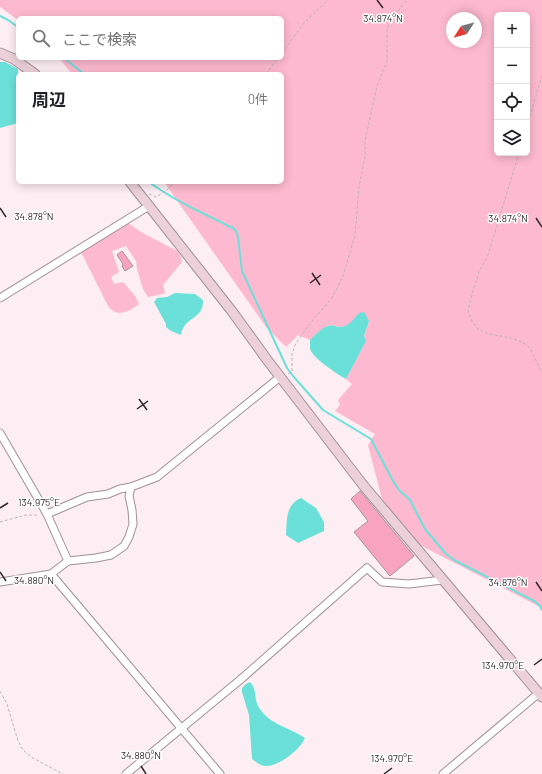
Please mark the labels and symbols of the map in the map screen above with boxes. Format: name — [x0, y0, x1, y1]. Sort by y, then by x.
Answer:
text: 34.874°N — [363, 12, 403, 24]
north arrow — [446, 12, 482, 48]
text: 34.878°N — [14, 210, 54, 222]
text: 34.874°N — [488, 212, 528, 224]
text: 134.975°E — [18, 496, 60, 508]
text: 34.880°N — [14, 574, 54, 586]
text: 34.876°N — [488, 576, 528, 588]
text: 134.970°E — [482, 659, 524, 671]
text: 34.880°N — [121, 749, 161, 761]
text: 134.970°E — [371, 752, 413, 764]

